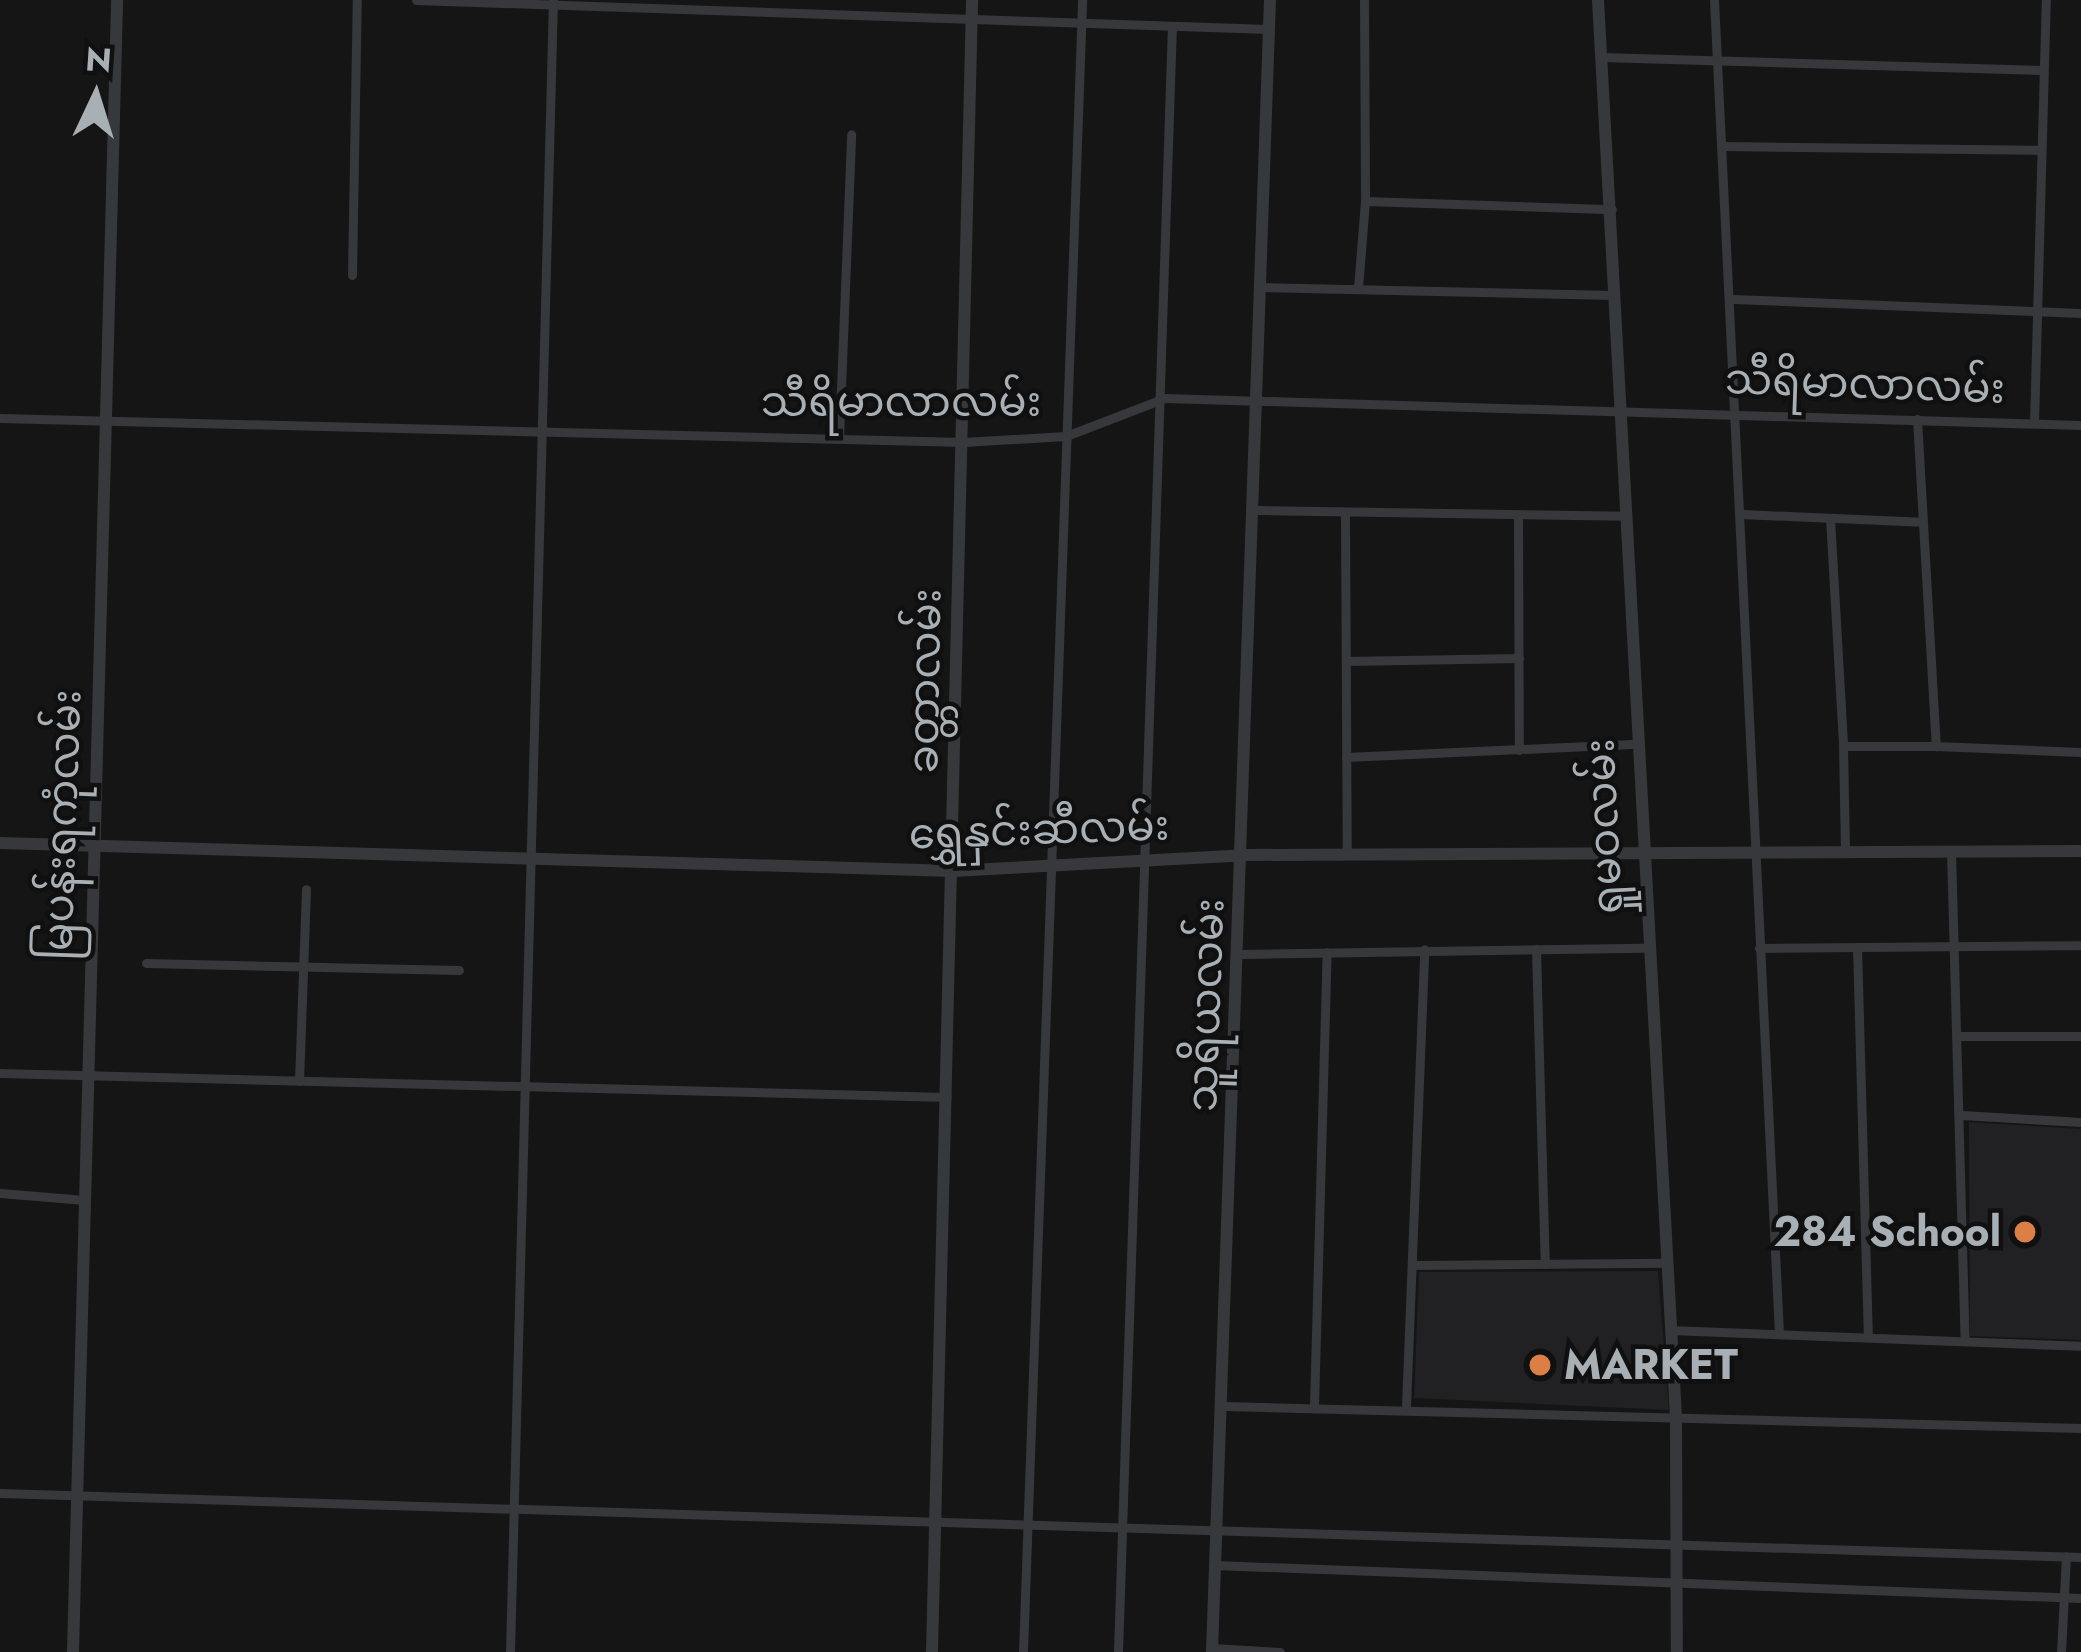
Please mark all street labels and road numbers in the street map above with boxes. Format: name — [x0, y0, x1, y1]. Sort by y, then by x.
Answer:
street label: သီရိမာလာလမ်း — [1724, 354, 2006, 414]
street label: သီရိမာလာလမ်း — [761, 377, 1041, 427]
street label: ခတ္တာလမ်း — [898, 588, 952, 774]
street label: မြပန်းရကုံလမ်း — [32, 689, 92, 961]
street label: ရှုမဝလမ်း — [1574, 738, 1634, 918]
street label: ရွှေနှင်းဆီလမ်း — [908, 800, 1170, 860]
street label: သူရိယလမ်း — [1177, 897, 1235, 1113]

